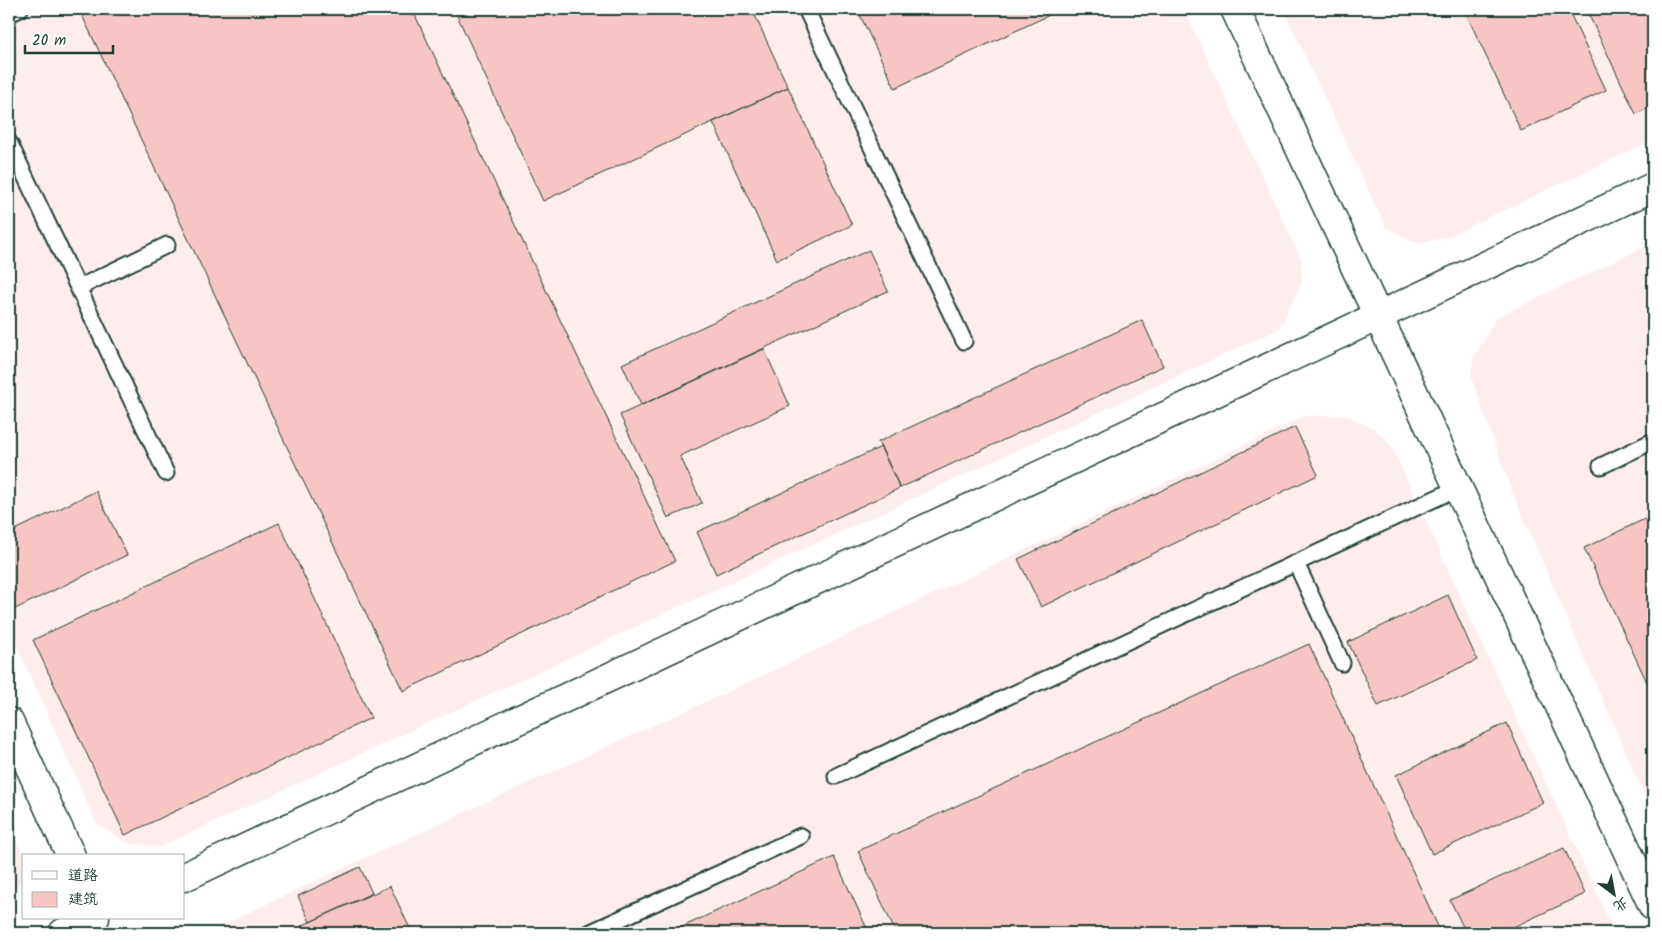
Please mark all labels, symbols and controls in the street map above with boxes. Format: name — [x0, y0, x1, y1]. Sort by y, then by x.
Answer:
scale bar — [25, 22, 112, 54]
text: 20 m — [32, 29, 66, 53]
legend — [22, 854, 185, 920]
text: 道路 — [68, 864, 98, 888]
north arrow — [1590, 870, 1640, 920]
text: 建筑 — [68, 888, 98, 912]
text: 北 — [1609, 891, 1632, 917]

